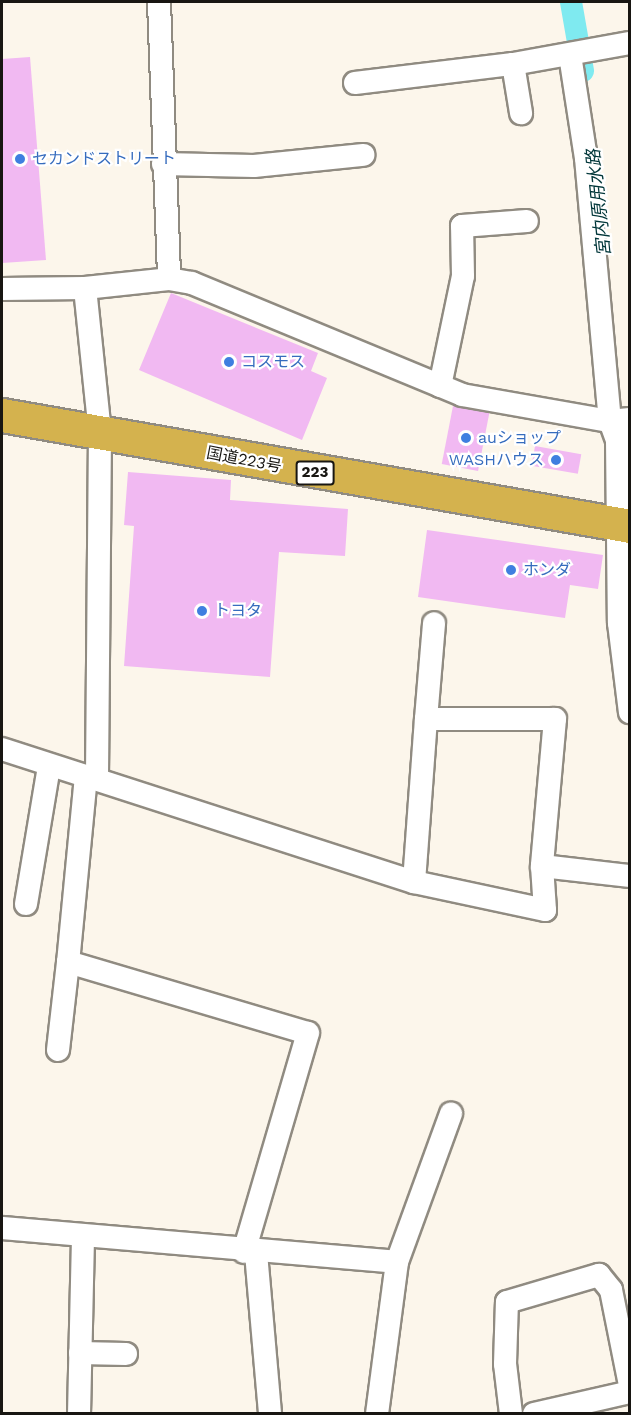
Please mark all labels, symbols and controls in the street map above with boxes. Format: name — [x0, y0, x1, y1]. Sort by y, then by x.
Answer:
water label: 宮内原用水路 — [583, 148, 615, 258]
place label: セカンドストリート — [32, 149, 176, 169]
marker: セカンドストリート — [13, 152, 27, 166]
place label: コスモス — [241, 352, 305, 372]
marker: コスモス — [222, 355, 236, 369]
place label: auショップ — [478, 428, 561, 448]
marker: auショップ — [459, 431, 473, 445]
street label: 国道223号 — [205, 443, 283, 477]
place label: WASHハウス — [449, 450, 544, 470]
marker: WASHハウス — [549, 453, 563, 467]
road number: 223 — [296, 461, 334, 485]
place label: ホンダ — [523, 560, 571, 580]
marker: ホンダ — [504, 563, 518, 577]
place label: トヨタ — [214, 601, 262, 621]
marker: トヨタ — [195, 604, 209, 618]

